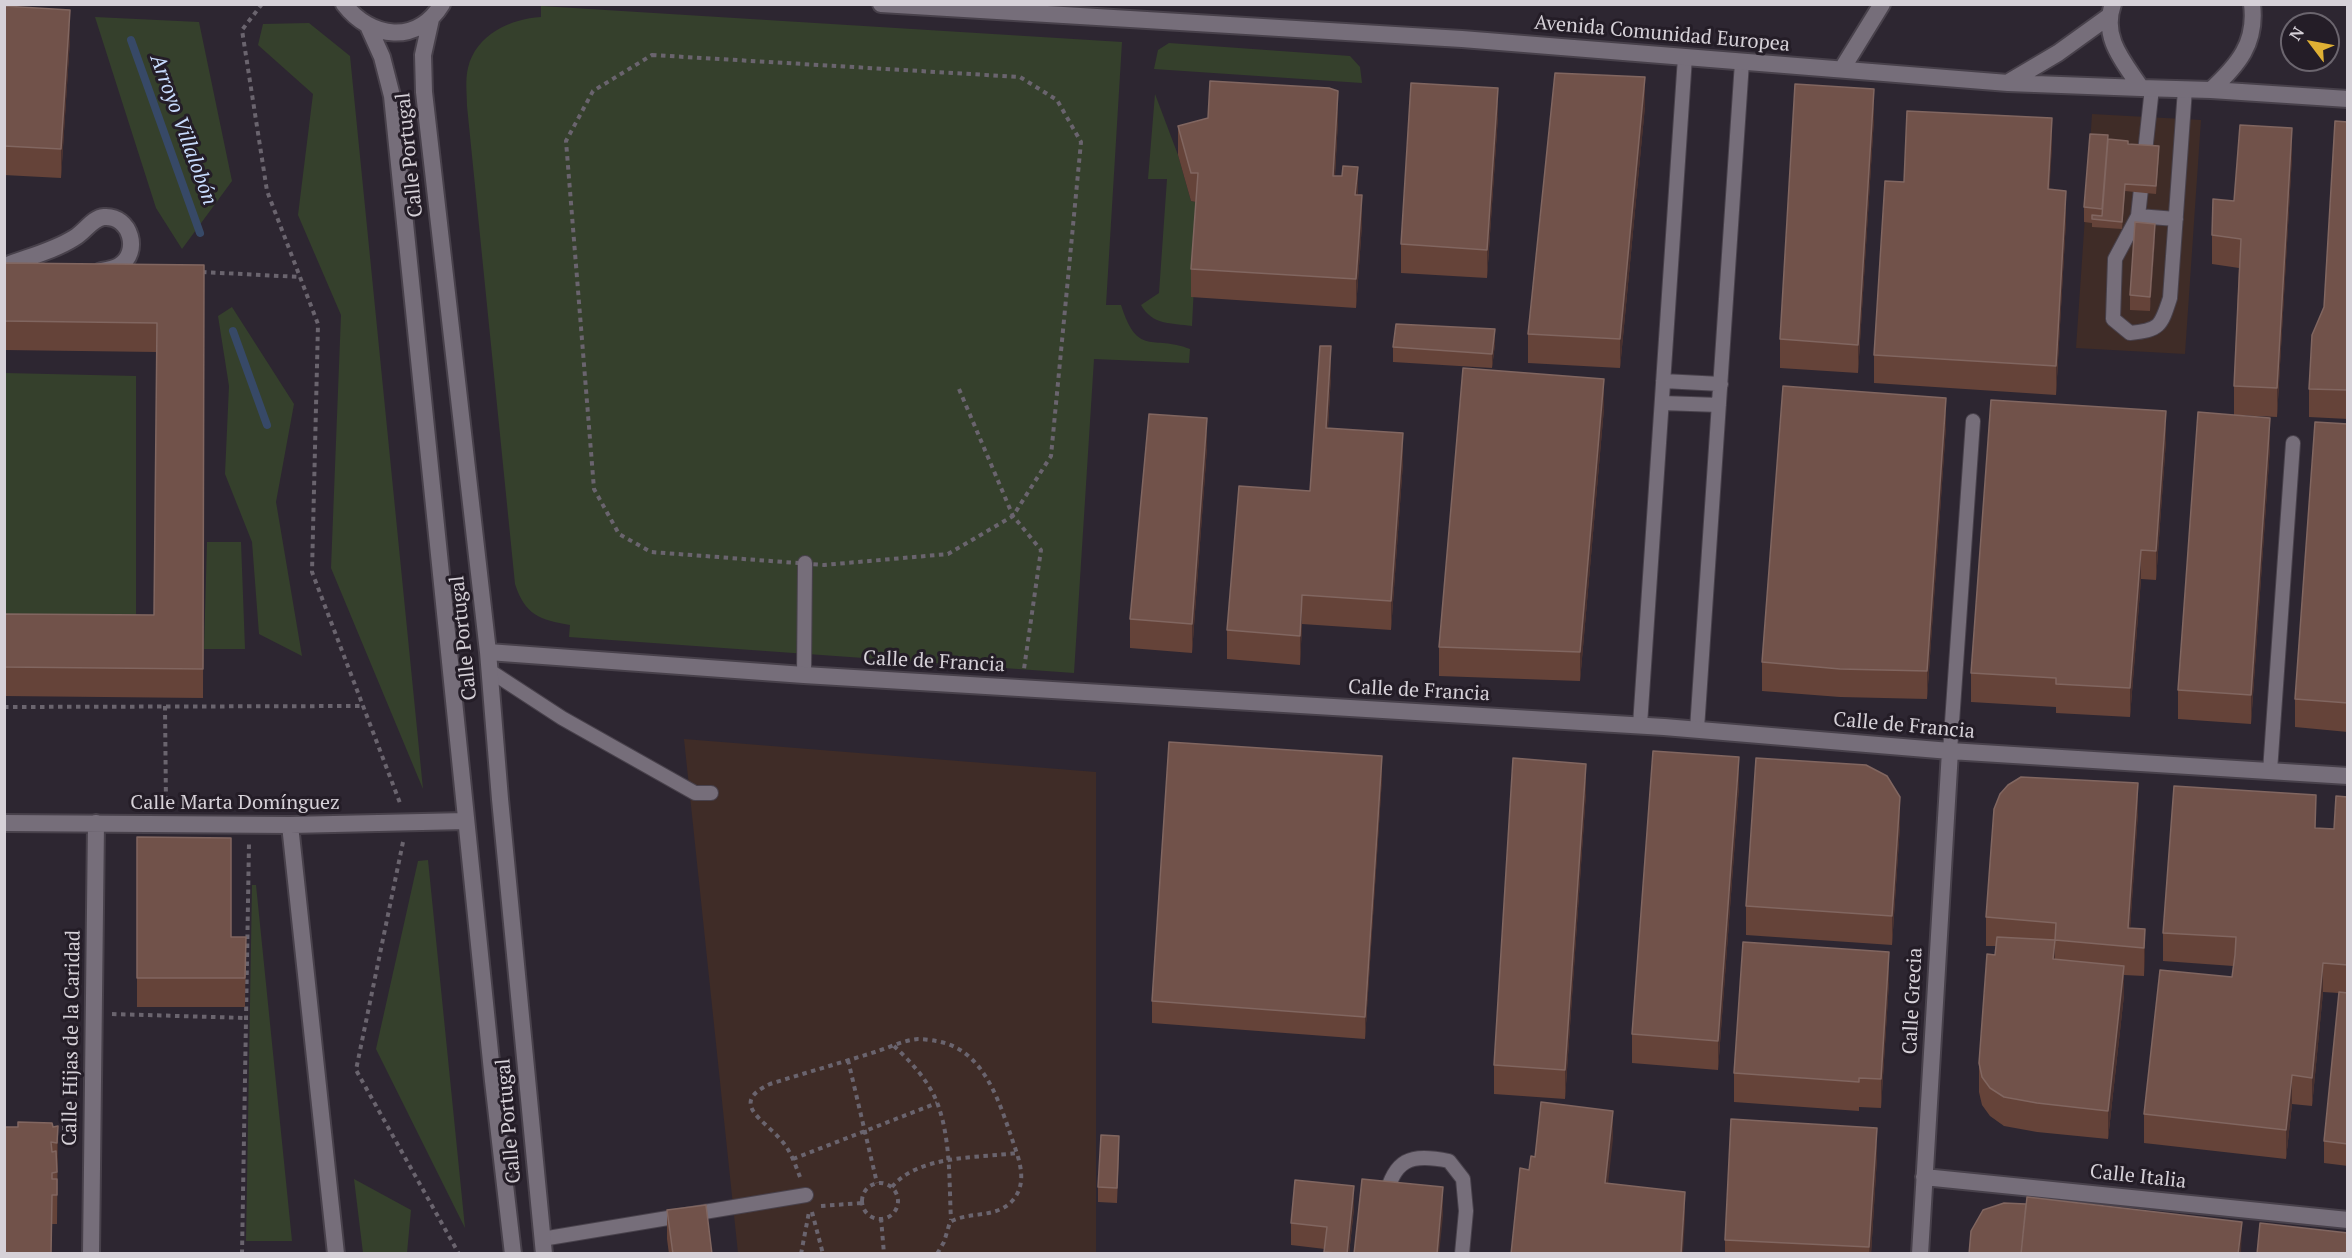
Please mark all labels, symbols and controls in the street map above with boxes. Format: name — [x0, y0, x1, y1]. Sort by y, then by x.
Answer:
street label: Avenida Comunidad Europea — [1533, 11, 1791, 57]
north arrow — [2280, 12, 2340, 72]
text: N — [2284, 23, 2309, 45]
water label: Arroyo Villalobón — [144, 51, 222, 209]
street label: Calle Portugal — [392, 91, 428, 219]
street label: Calle Portugal — [446, 574, 482, 702]
street label: Calle de Francia — [862, 646, 1006, 678]
street label: Calle de Francia — [1347, 675, 1491, 707]
street label: Calle de Francia — [1832, 708, 1976, 744]
street label: Calle Marta Domínguez — [130, 791, 340, 815]
street label: Calle Hijas de la Caridad — [58, 930, 86, 1146]
street label: Calle Grecia — [1898, 947, 1928, 1055]
street label: Calle Portugal — [492, 1057, 526, 1185]
street label: Calle Italia — [2089, 1160, 2187, 1194]

